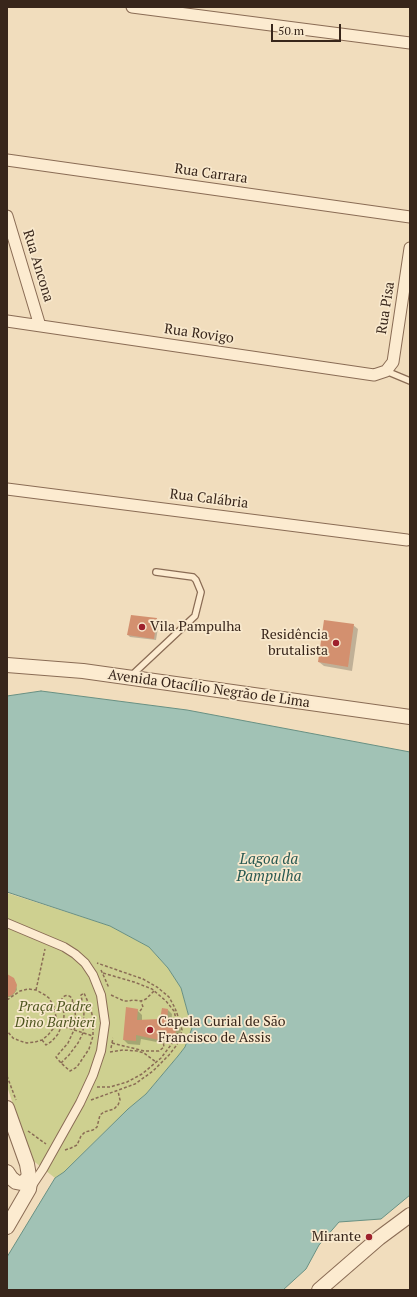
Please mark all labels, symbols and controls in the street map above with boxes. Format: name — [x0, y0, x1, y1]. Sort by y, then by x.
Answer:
scale bar — [273, 16, 343, 42]
text: 50 m — [278, 23, 304, 38]
street label: Rua Carrara — [173, 161, 249, 187]
street label: Rua Ancona — [19, 228, 57, 304]
street label: Rua Pisa — [374, 280, 398, 336]
street label: Rua Rovigo — [163, 321, 235, 347]
street label: Rua Calábria — [169, 486, 249, 512]
place label: Vila Pampulha — [150, 619, 241, 635]
marker: Vila Pampulha — [137, 622, 147, 632]
place label: Residência brutalista — [261, 627, 328, 660]
marker: Residência brutalista — [331, 638, 341, 648]
street label: Avenida Otacílio Negrão de Lima — [107, 667, 311, 711]
water label: Lagoa da Pampulha — [236, 851, 302, 886]
park label: Praça Padre Dino Barbieri — [15, 999, 95, 1032]
place label: Capela Curial de São Francisco de Assis — [158, 1014, 286, 1046]
marker: Capela Curial de São Francisco de Assis — [145, 1025, 155, 1035]
place label: Mirante — [312, 1229, 361, 1245]
marker: Mirante — [364, 1232, 374, 1242]

